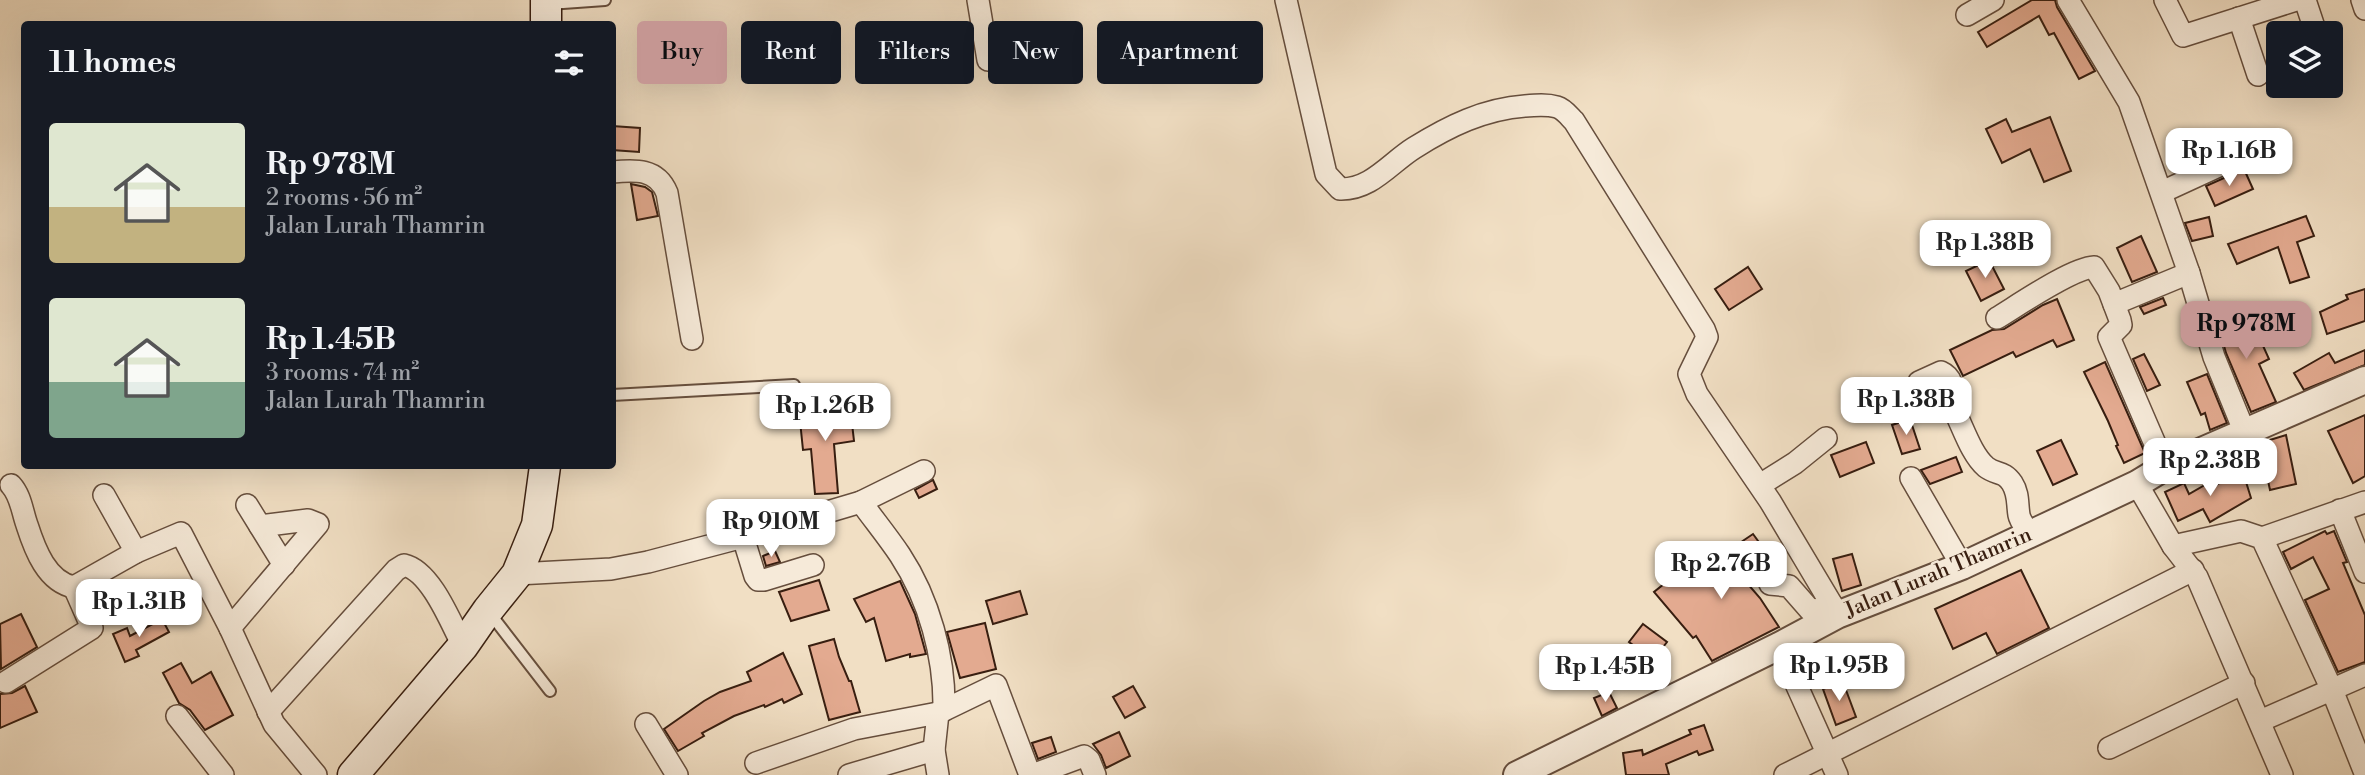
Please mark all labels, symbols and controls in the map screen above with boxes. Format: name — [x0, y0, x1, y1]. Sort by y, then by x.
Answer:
chip: Buy — [637, 21, 727, 84]
chip: Rent — [741, 21, 841, 84]
chip: Filters — [855, 21, 974, 84]
chip: New — [988, 21, 1083, 84]
chip: Apartment — [1097, 21, 1263, 84]
map controls — [2266, 21, 2343, 98]
button: layers — [2266, 21, 2343, 98]
text: 11 homes — [49, 44, 176, 82]
icon: filters — [550, 44, 588, 82]
pin: Rp 1.16B — [2157, 128, 2301, 188]
text: Rp 1.16B — [2182, 137, 2277, 165]
text: Rp 978M — [266, 146, 395, 184]
icon: home — [105, 151, 189, 235]
text: 2 rooms · 56 m² — [266, 184, 422, 212]
text: Jalan Lurah Thamrin — [266, 212, 486, 240]
pin: Rp 1.38B — [1913, 220, 2057, 280]
text: Rp 1.38B — [1936, 229, 2034, 257]
pin: Rp 978M — [2181, 302, 2311, 361]
text: Rp 978M — [2197, 310, 2295, 338]
text: Rp 1.45B — [266, 321, 396, 359]
icon: home — [105, 326, 189, 410]
text: 3 rooms · 74 m² — [266, 359, 419, 387]
pin: Rp 1.38B — [1834, 378, 1978, 437]
pin: Rp 1.26B — [753, 384, 897, 443]
text: Rp 1.38B — [1857, 386, 1955, 414]
text: Jalan Lurah Thamrin — [266, 387, 486, 415]
text: Rp 1.26B — [776, 392, 874, 420]
pin: Rp 2.38B — [2138, 438, 2282, 498]
text: Rp 2.38B — [2159, 447, 2261, 475]
pin: Rp 910M — [706, 500, 836, 559]
text: Rp 910M — [722, 508, 820, 536]
street label: Jalan Lurah Thamrin — [1840, 522, 2036, 624]
pin: Rp 2.76B — [1649, 542, 1793, 601]
text: Rp 2.76B — [1671, 550, 1771, 578]
pin: Rp 1.31B — [67, 580, 211, 639]
text: Rp 1.31B — [92, 588, 186, 616]
pin: Rp 1.45B — [1533, 644, 1677, 704]
pin: Rp 1.95B — [1767, 644, 1911, 703]
text: Rp 1.95B — [1790, 652, 1888, 680]
text: Rp 1.45B — [1555, 653, 1655, 681]

